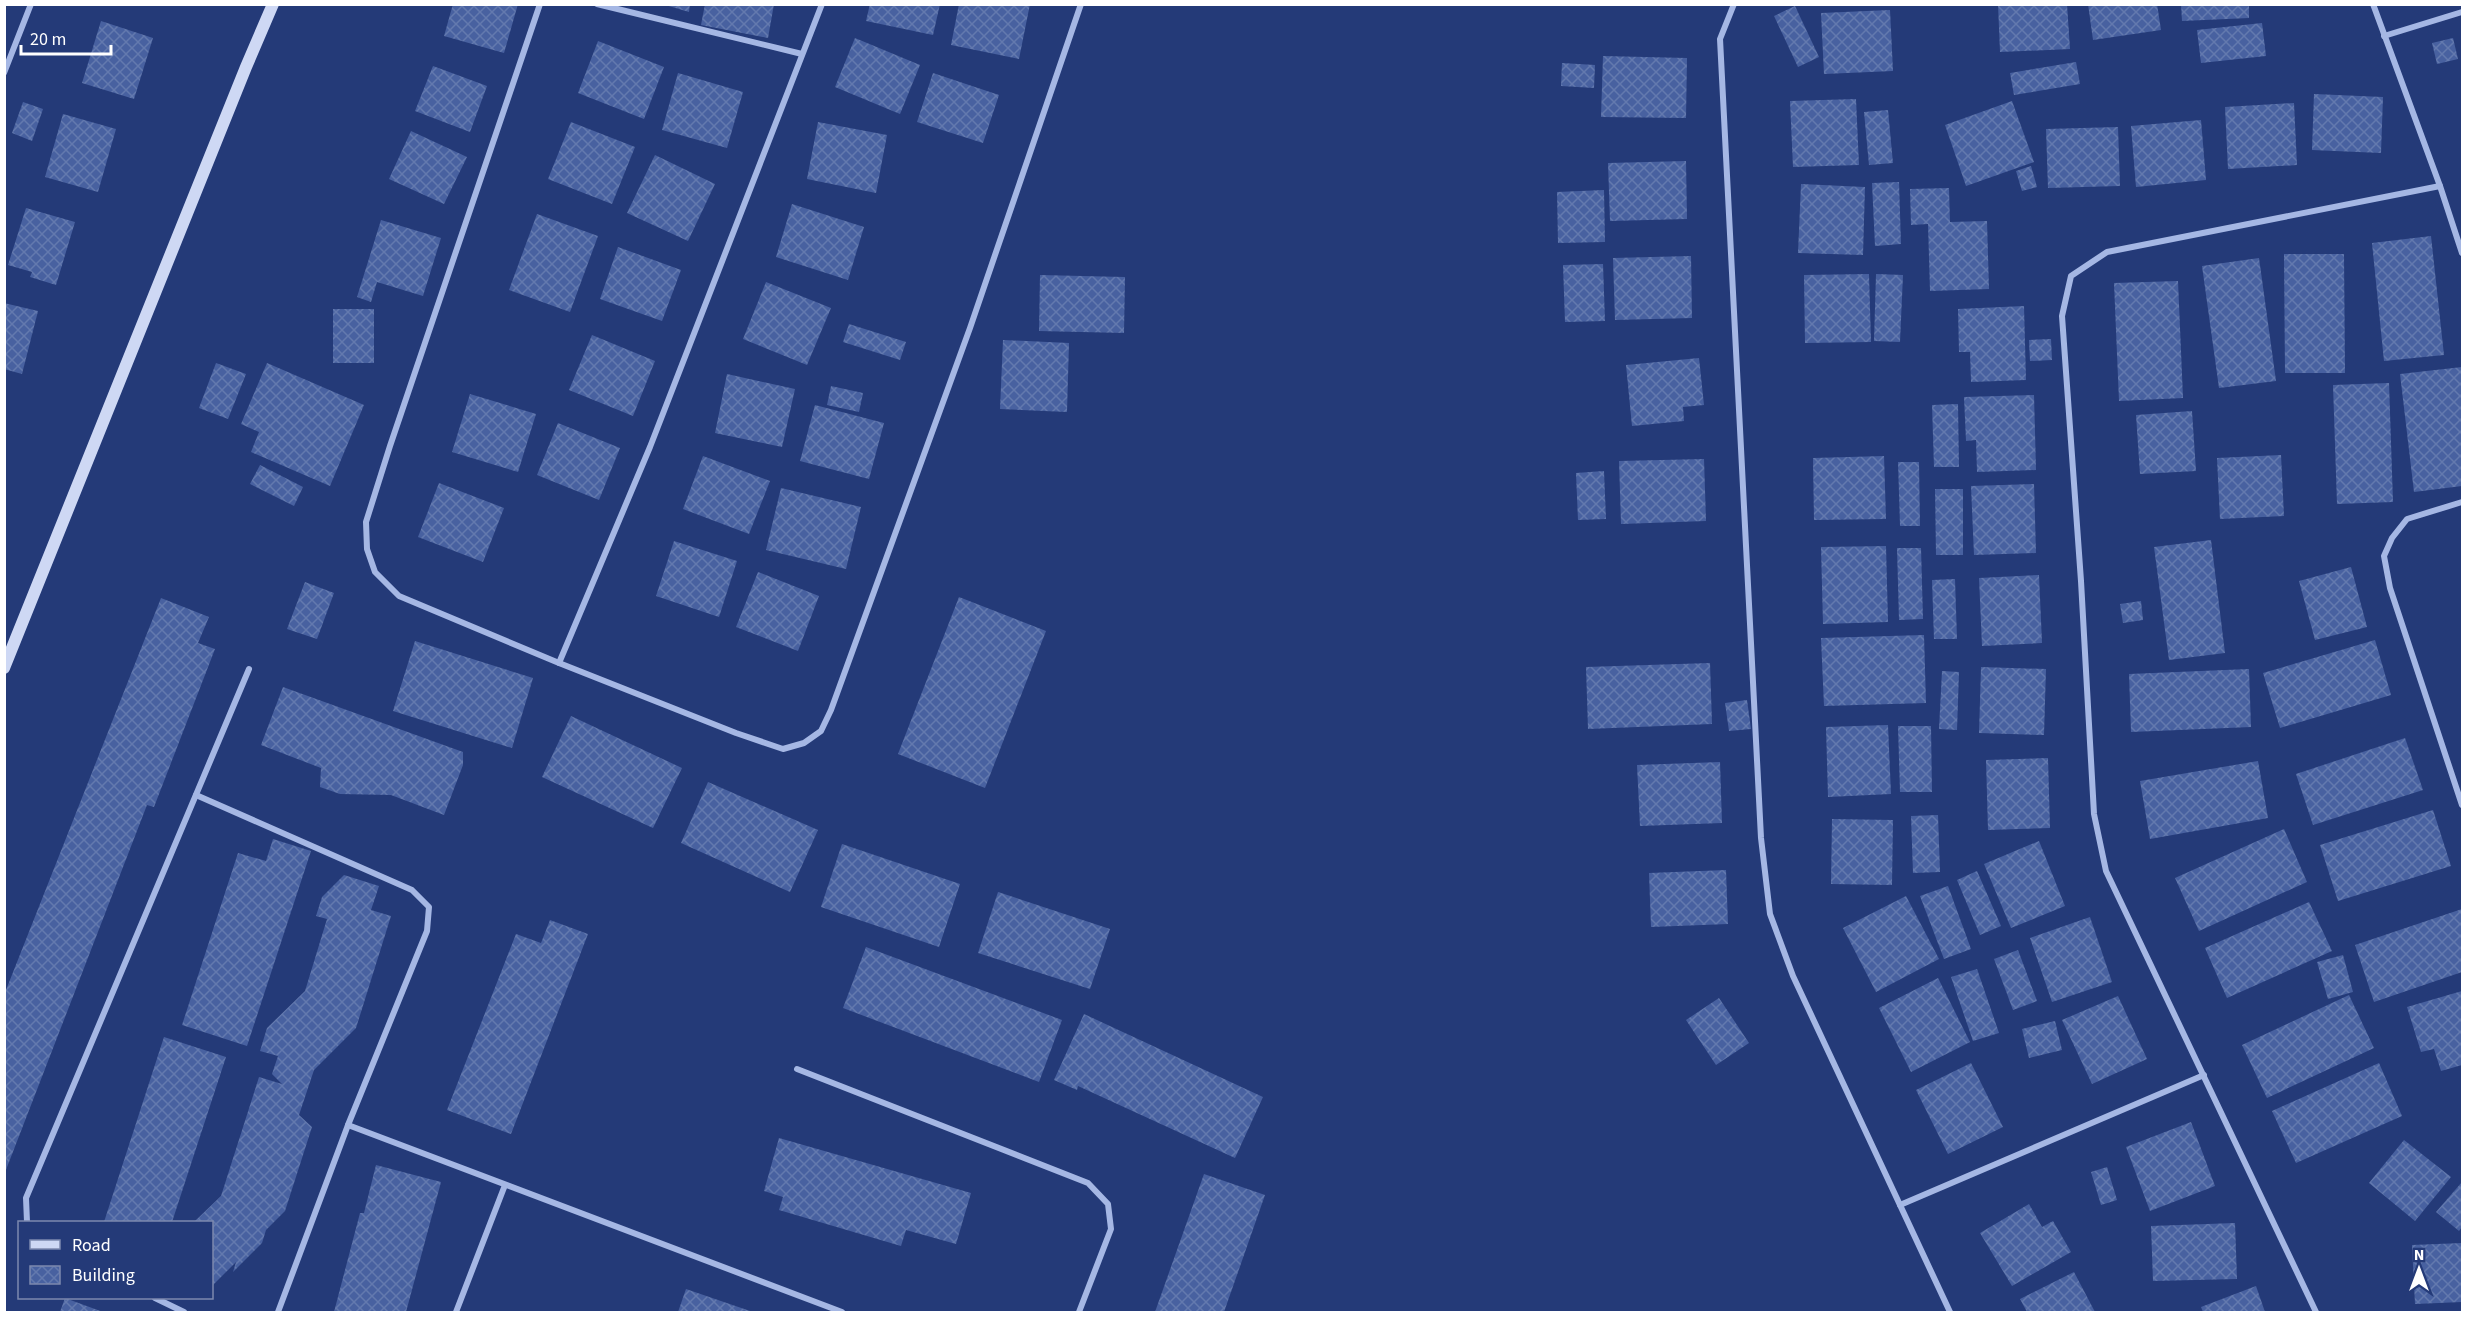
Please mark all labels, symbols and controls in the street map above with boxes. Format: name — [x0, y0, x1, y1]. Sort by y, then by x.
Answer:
scale bar — [21, 18, 111, 56]
text: 20 m — [30, 27, 66, 52]
legend — [18, 1221, 213, 1299]
text: Road — [72, 1233, 111, 1258]
north arrow — [2389, 1239, 2449, 1299]
text: N — [2414, 1244, 2424, 1266]
text: Building — [72, 1263, 135, 1288]

